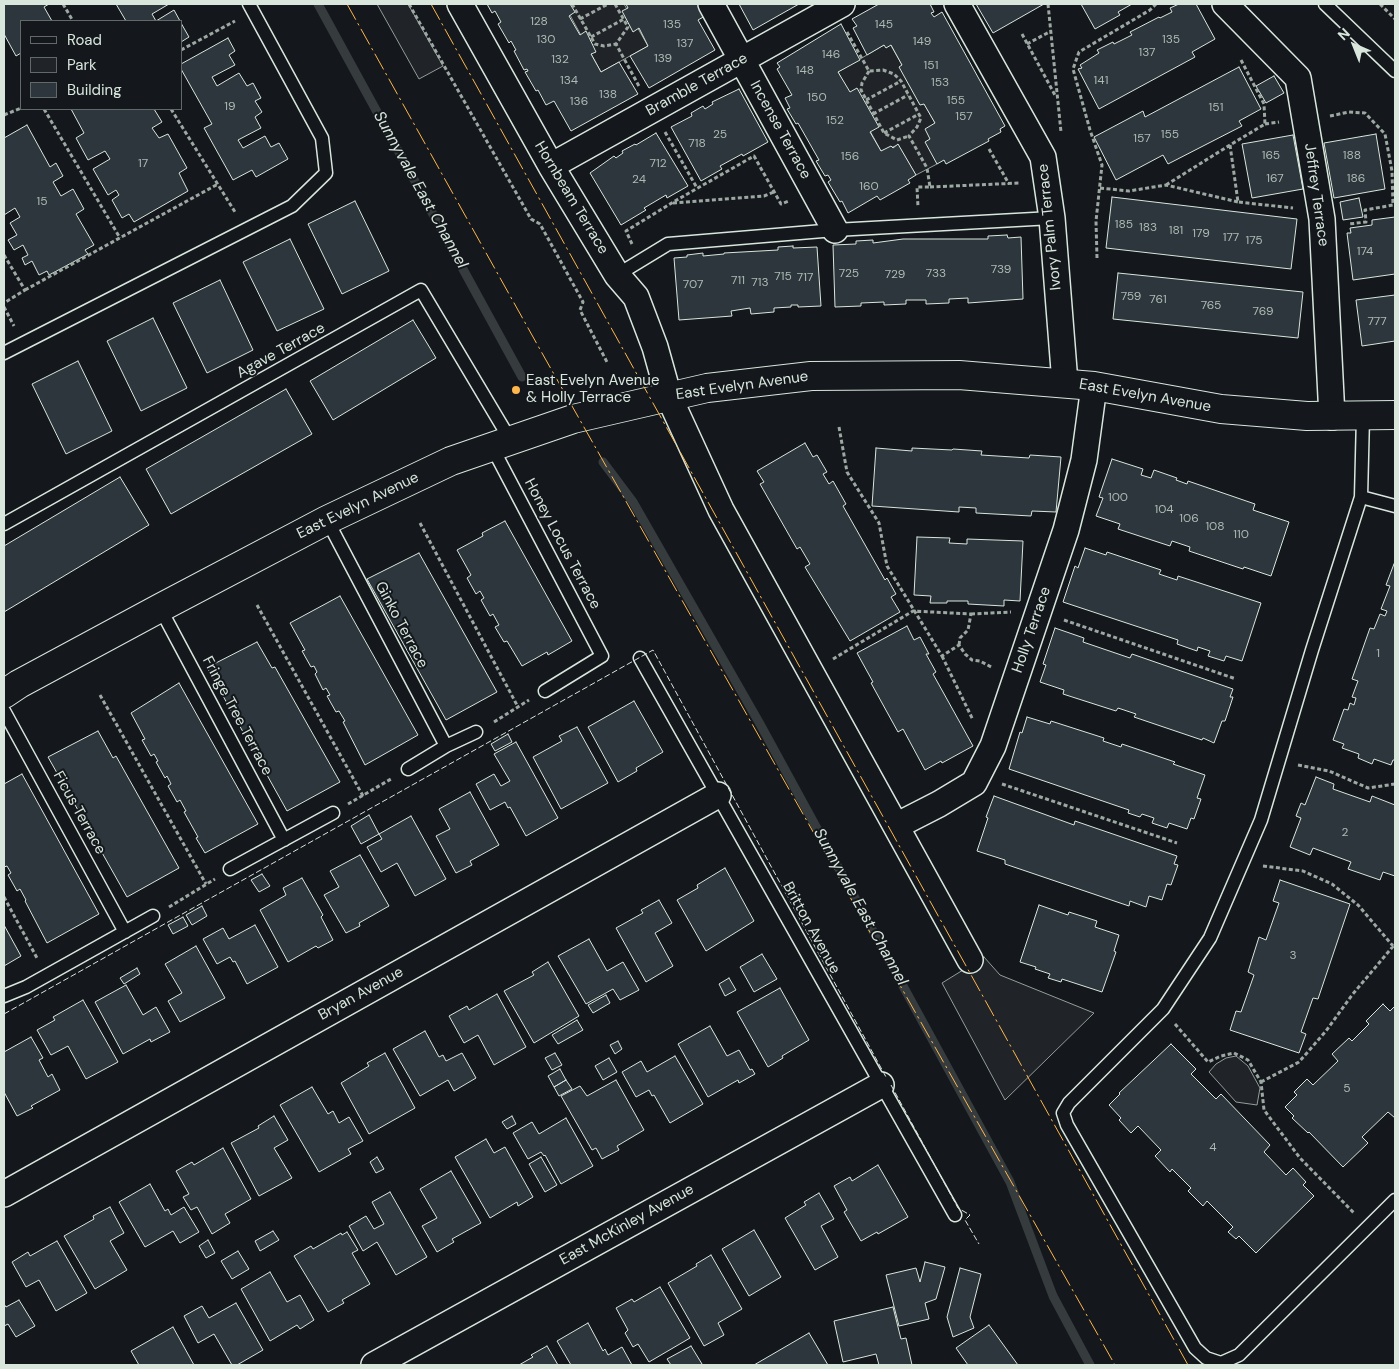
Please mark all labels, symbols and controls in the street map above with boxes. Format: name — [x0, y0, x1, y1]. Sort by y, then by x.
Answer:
house number: 128 — [530, 15, 548, 29]
house number: 135 — [663, 18, 681, 32]
house number: 145 — [875, 18, 893, 32]
legend — [20, 20, 182, 110]
north arrow — [1329, 20, 1379, 70]
text: N — [1334, 24, 1354, 44]
text: Road — [67, 30, 102, 50]
house number: 130 — [536, 33, 556, 47]
house number: 135 — [1162, 33, 1180, 47]
house number: 149 — [913, 35, 931, 49]
house number: 137 — [676, 37, 694, 51]
house number: 137 — [1138, 46, 1156, 60]
house number: 146 — [822, 48, 840, 62]
street label: Bramble Terrace — [643, 50, 751, 120]
house number: 139 — [654, 52, 672, 66]
house number: 132 — [551, 53, 569, 67]
text: Park — [67, 55, 97, 75]
house number: 151 — [924, 59, 938, 73]
house number: 148 — [796, 64, 814, 78]
house number: 134 — [560, 74, 578, 88]
house number: 141 — [1094, 74, 1108, 88]
house number: 153 — [931, 76, 949, 90]
street label: Incense Terrace — [746, 78, 814, 182]
text: Building — [67, 80, 122, 100]
house number: 138 — [599, 88, 617, 102]
house number: 150 — [807, 91, 827, 105]
house number: 155 — [947, 94, 965, 108]
house number: 136 — [570, 95, 588, 109]
house number: 19 — [224, 100, 236, 114]
house number: 151 — [1209, 101, 1223, 115]
water label: Sunnyvale East Channel — [369, 108, 471, 272]
house number: 157 — [955, 110, 973, 124]
house number: 152 — [826, 114, 844, 128]
house number: 25 — [713, 128, 727, 142]
house number: 155 — [1161, 128, 1179, 142]
house number: 157 — [1133, 132, 1151, 146]
house number: 718 — [688, 137, 706, 151]
street label: Hornbeam Terrace — [530, 138, 612, 258]
street label: Jeffrey Terrace — [1300, 142, 1332, 248]
house number: 165 — [1262, 149, 1280, 163]
house number: 188 — [1343, 149, 1361, 163]
house number: 156 — [841, 150, 859, 164]
house number: 17 — [138, 157, 148, 171]
house number: 712 — [649, 157, 667, 171]
street label: Ivory Palm Terrace — [1034, 163, 1066, 291]
house number: 167 — [1266, 172, 1284, 186]
house number: 186 — [1347, 172, 1365, 186]
house number: 24 — [632, 173, 646, 187]
house number: 160 — [859, 180, 879, 194]
house number: 15 — [36, 195, 48, 209]
house number: 185 — [1115, 218, 1133, 232]
house number: 183 — [1139, 221, 1157, 235]
house number: 181 — [1169, 224, 1183, 238]
house number: 179 — [1192, 227, 1210, 241]
house number: 177 — [1223, 231, 1239, 245]
house number: 175 — [1245, 234, 1263, 248]
house number: 174 — [1357, 245, 1373, 259]
house number: 739 — [991, 263, 1011, 277]
house number: 725 — [839, 267, 859, 281]
house number: 733 — [926, 267, 946, 281]
house number: 729 — [885, 268, 905, 282]
house number: 715 — [774, 270, 792, 284]
house number: 717 — [797, 271, 813, 285]
house number: 711 — [731, 274, 745, 288]
house number: 713 — [751, 276, 769, 290]
house number: 707 — [683, 278, 703, 292]
house number: 759 — [1121, 290, 1141, 304]
house number: 761 — [1149, 293, 1167, 307]
house number: 765 — [1201, 299, 1221, 313]
house number: 769 — [1253, 305, 1273, 319]
house number: 777 — [1367, 315, 1387, 329]
street label: Agave Terrace — [234, 319, 328, 383]
street label: East Evelyn Avenue — [675, 368, 809, 404]
place label: East Evelyn Avenue & Holly Terrace — [526, 372, 659, 407]
street label: East Evelyn Avenue — [1078, 376, 1212, 416]
marker: East Evelyn Avenue & Holly Terrace — [510, 384, 522, 396]
street label: East Evelyn Avenue — [294, 469, 422, 543]
street label: Honey Locus Terrace — [520, 476, 604, 612]
house number: 100 — [1108, 491, 1128, 505]
house number: 104 — [1154, 503, 1174, 517]
house number: 106 — [1179, 512, 1199, 526]
house number: 108 — [1205, 520, 1225, 534]
house number: 110 — [1233, 528, 1249, 542]
street label: Ginko Terrace — [371, 579, 431, 671]
street label: Holly Terrace — [1009, 584, 1055, 676]
house number: 1 — [1376, 647, 1380, 661]
street label: Fringe Tree Terrace — [198, 653, 276, 779]
street label: Ficus Terrace — [49, 768, 109, 858]
water label: Sunnyvale East Channel — [809, 825, 911, 989]
house number: 2 — [1342, 826, 1348, 840]
street label: Britton Avenue — [778, 879, 844, 977]
house number: 3 — [1289, 949, 1297, 963]
street label: Bryan Avenue — [315, 963, 407, 1025]
house number: 5 — [1343, 1082, 1351, 1096]
house number: 4 — [1209, 1141, 1217, 1155]
street label: East McKinley Avenue — [557, 1181, 697, 1269]

